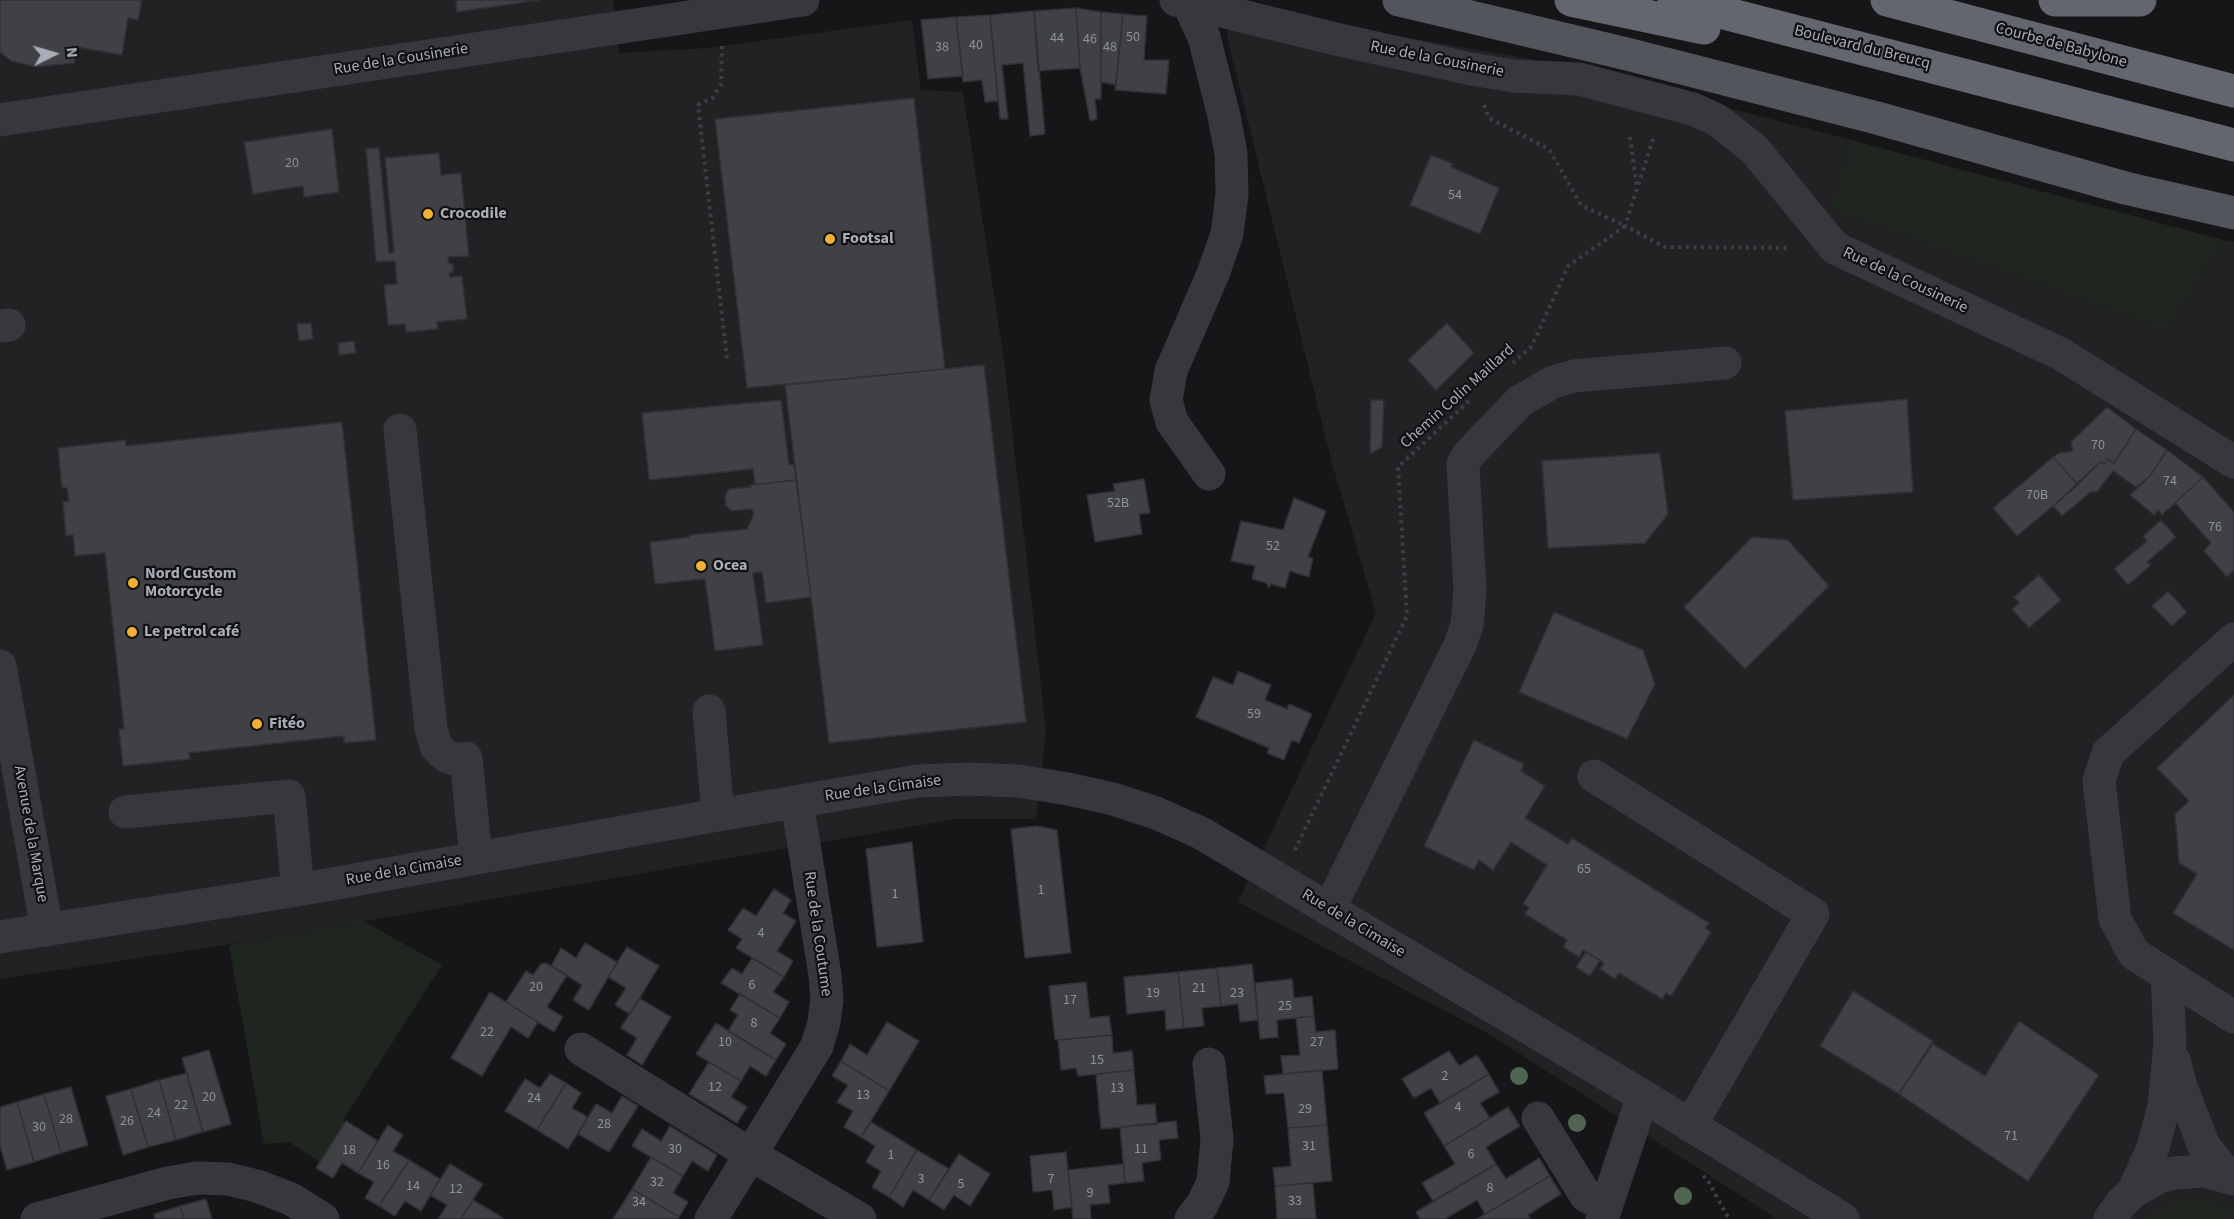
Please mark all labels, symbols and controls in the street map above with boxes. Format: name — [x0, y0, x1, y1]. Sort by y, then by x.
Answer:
street label: Courbe de Babylone — [1993, 19, 2129, 73]
street label: Boulevard du Breucq — [1792, 22, 1932, 74]
north arrow — [24, 24, 84, 84]
house number: 50 — [1126, 30, 1140, 46]
house number: 44 — [1050, 31, 1064, 47]
house number: 46 — [1083, 32, 1097, 48]
house number: 40 — [969, 38, 983, 54]
street label: Rue de la Cousinerie — [1369, 38, 1505, 82]
street label: Rue de la Cousinerie — [333, 40, 469, 80]
house number: 38 — [935, 40, 949, 56]
house number: 48 — [1103, 40, 1117, 56]
text: N — [61, 46, 83, 59]
house number: 20 — [285, 156, 299, 172]
house number: 54 — [1448, 188, 1462, 204]
place label: Crocodile — [440, 204, 507, 224]
marker: Crocodile — [421, 207, 435, 221]
place label: Footsal — [842, 229, 893, 249]
marker: Footsal — [823, 232, 837, 246]
street label: Rue de la Cousinerie — [1840, 244, 1970, 318]
street label: Chemin Colin Maillard — [1397, 341, 1519, 453]
house number: 70 — [2091, 438, 2105, 454]
house number: 74 — [2163, 474, 2177, 490]
house number: 70B — [2026, 488, 2048, 504]
house number: 52B — [1107, 496, 1129, 512]
house number: 76 — [2208, 520, 2222, 536]
house number: 52 — [1266, 539, 1280, 555]
place label: Ocea — [713, 556, 748, 576]
marker: Ocea — [694, 559, 708, 573]
place label: Nord Custom Motorcycle — [145, 564, 237, 602]
marker: Nord Custom Motorcycle — [126, 576, 140, 590]
place label: Le petrol café — [144, 622, 239, 642]
marker: Le petrol café — [125, 625, 139, 639]
house number: 59 — [1247, 707, 1261, 723]
place label: Fitéo — [269, 714, 305, 734]
marker: Fitéo — [250, 717, 264, 731]
street label: Avenue de la Marque — [9, 764, 51, 904]
street label: Rue de la Cimaise — [824, 771, 942, 807]
street label: Rue de la Cimaise — [345, 851, 463, 891]
house number: 65 — [1577, 862, 1591, 878]
street label: Rue de la Coutume — [799, 870, 835, 998]
house number: 1 — [1038, 883, 1044, 899]
street label: Rue de la Cimaise — [1298, 886, 1408, 962]
house number: 1 — [892, 887, 898, 903]
house number: 4 — [758, 926, 764, 942]
house number: 6 — [749, 978, 755, 994]
house number: 20 — [529, 980, 543, 996]
house number: 21 — [1192, 981, 1206, 997]
house number: 19 — [1146, 986, 1160, 1002]
house number: 23 — [1230, 986, 1244, 1002]
house number: 17 — [1063, 993, 1077, 1009]
house number: 25 — [1278, 999, 1292, 1015]
house number: 8 — [751, 1016, 757, 1032]
house number: 22 — [480, 1025, 494, 1041]
house number: 10 — [718, 1035, 732, 1051]
house number: 27 — [1310, 1035, 1324, 1051]
house number: 15 — [1090, 1053, 1104, 1069]
house number: 2 — [1442, 1069, 1448, 1085]
house number: 12 — [708, 1080, 722, 1096]
house number: 13 — [1110, 1081, 1124, 1097]
house number: 13 — [856, 1088, 870, 1104]
house number: 20 — [202, 1090, 216, 1106]
house number: 24 — [527, 1091, 541, 1107]
house number: 22 — [174, 1098, 188, 1114]
house number: 4 — [1455, 1100, 1461, 1116]
house number: 29 — [1298, 1102, 1312, 1118]
house number: 24 — [147, 1106, 161, 1122]
house number: 28 — [59, 1112, 73, 1128]
house number: 26 — [120, 1114, 134, 1130]
house number: 28 — [597, 1117, 611, 1133]
house number: 30 — [32, 1120, 46, 1136]
house number: 71 — [2004, 1129, 2018, 1145]
house number: 31 — [1302, 1139, 1316, 1155]
house number: 30 — [668, 1142, 682, 1158]
house number: 11 — [1134, 1142, 1148, 1158]
house number: 18 — [342, 1143, 356, 1159]
house number: 6 — [1468, 1147, 1474, 1163]
house number: 1 — [888, 1148, 894, 1164]
house number: 16 — [376, 1158, 390, 1174]
house number: 3 — [918, 1172, 924, 1188]
house number: 7 — [1048, 1172, 1054, 1188]
house number: 32 — [650, 1175, 664, 1191]
house number: 5 — [958, 1177, 964, 1193]
house number: 14 — [406, 1179, 420, 1195]
house number: 8 — [1487, 1181, 1493, 1197]
house number: 12 — [449, 1182, 463, 1198]
house number: 9 — [1087, 1186, 1093, 1202]
house number: 33 — [1288, 1194, 1302, 1210]
house number: 34 — [632, 1195, 646, 1211]

